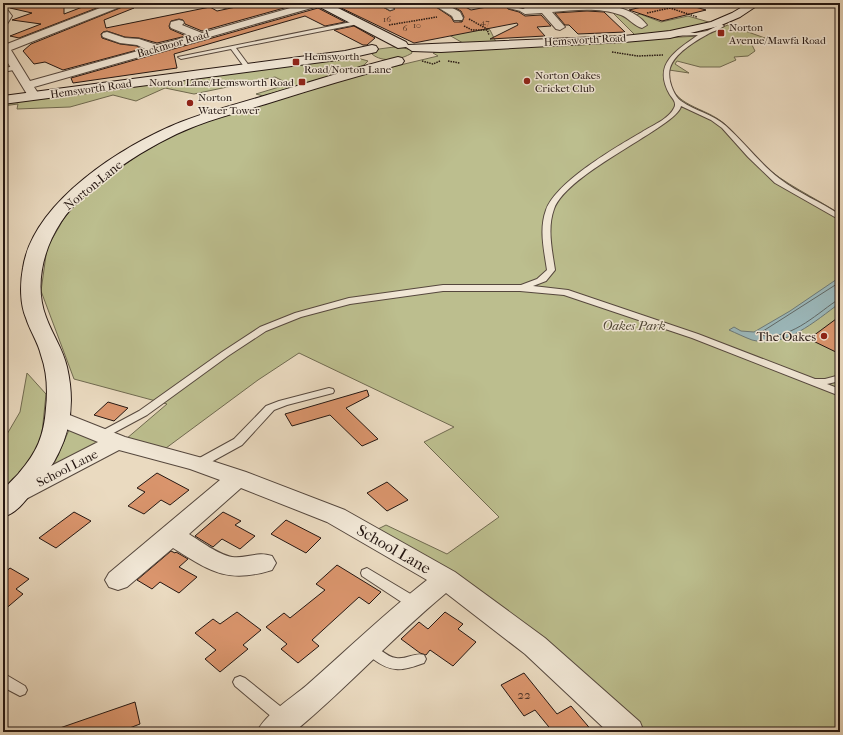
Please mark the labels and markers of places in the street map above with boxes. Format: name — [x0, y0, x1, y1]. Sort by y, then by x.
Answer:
place label: Norton Avenue/Mawfa Road — [728, 21, 827, 47]
marker: Norton Avenue/Mawfa Road — [716, 28, 726, 38]
place label: Hemsworth Road/Norton Lane — [304, 50, 392, 76]
marker: Hemsworth Road/Norton Lane — [291, 57, 301, 67]
place label: Norton Oakes Cricket Club — [535, 69, 600, 95]
place label: Norton Lane/Hemsworth Road — [149, 76, 295, 89]
marker: Norton Oakes Cricket Club — [522, 76, 532, 86]
marker: Norton Lane/Hemsworth Road — [297, 77, 307, 87]
place label: Norton Water Tower — [197, 91, 260, 117]
marker: Norton Water Tower — [185, 98, 195, 108]
place label: The Oakes — [756, 329, 816, 344]
marker: The Oakes — [819, 331, 829, 341]

